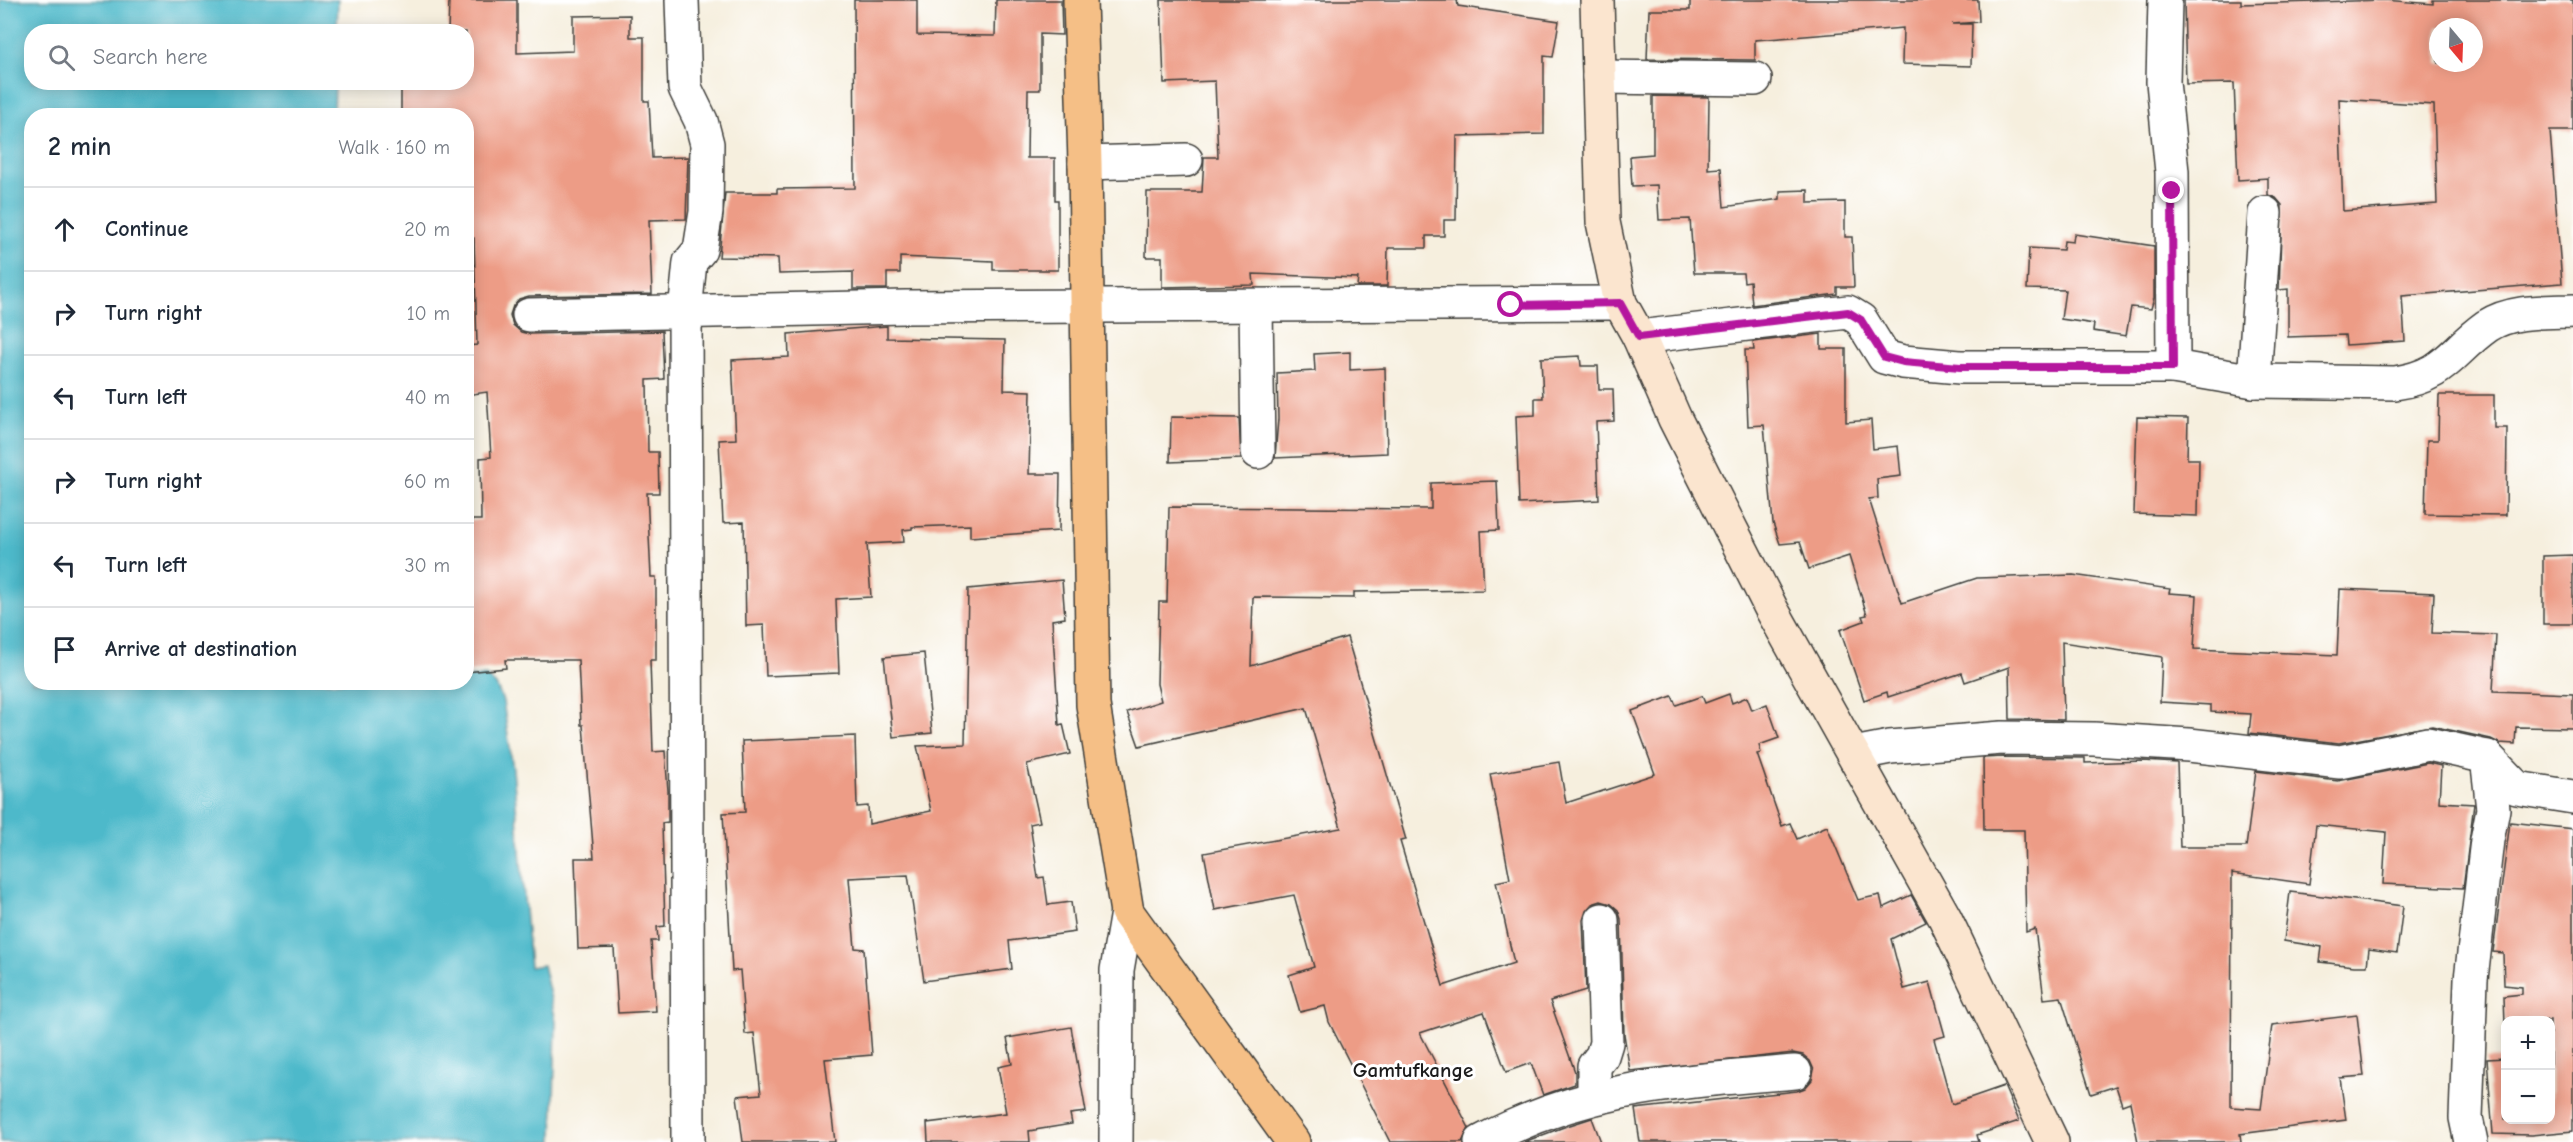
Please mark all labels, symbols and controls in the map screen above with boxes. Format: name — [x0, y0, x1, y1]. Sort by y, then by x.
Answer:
north arrow — [2429, 18, 2483, 72]
search box — [24, 24, 474, 90]
icon: search — [45, 41, 78, 74]
text: Search here — [93, 44, 208, 70]
text: 2 min — [48, 132, 111, 162]
text: Walk · 160 m — [339, 136, 450, 159]
route end — [2158, 177, 2184, 203]
icon: ahead — [48, 213, 81, 246]
text: Continue — [105, 216, 188, 242]
text: 20 m — [404, 218, 450, 241]
route start — [1497, 291, 1523, 317]
icon: right — [48, 297, 81, 330]
text: Turn right — [105, 300, 202, 326]
text: 10 m — [407, 302, 450, 325]
icon: left — [48, 381, 81, 414]
text: Turn left — [105, 384, 187, 410]
text: 40 m — [405, 386, 450, 409]
icon: right — [48, 465, 81, 498]
text: Turn right — [105, 468, 202, 494]
text: 60 m — [404, 470, 450, 493]
icon: left — [48, 549, 81, 582]
text: Turn left — [105, 552, 187, 578]
text: 30 m — [404, 554, 450, 577]
icon: arrive — [48, 633, 81, 666]
text: Arrive at destination — [105, 636, 297, 662]
map controls — [2501, 1016, 2555, 1124]
button: + — [2501, 1016, 2555, 1070]
district label: Gamtufkange — [1353, 1058, 1473, 1082]
button: − — [2501, 1070, 2555, 1124]

